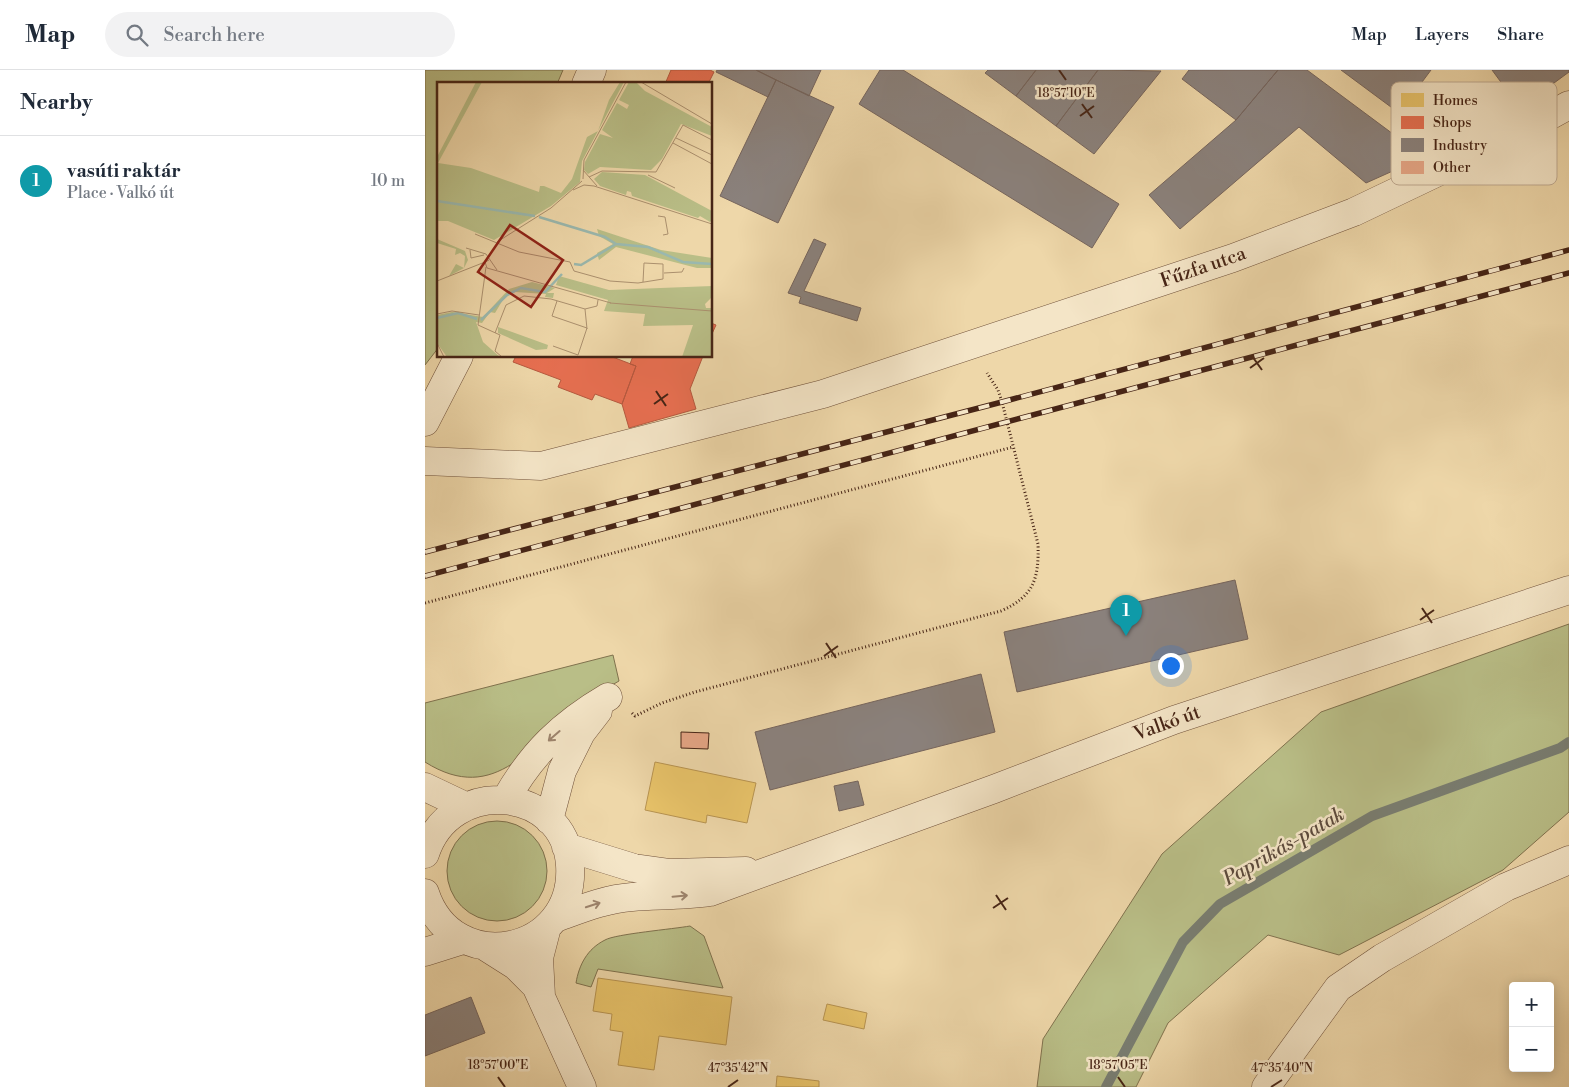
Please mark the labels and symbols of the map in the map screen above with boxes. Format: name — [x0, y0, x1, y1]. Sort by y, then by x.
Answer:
inset map — [437, 82, 713, 358]
legend — [1391, 82, 1557, 185]
text: 18°57'10"E — [1037, 86, 1095, 101]
text: Homes — [1433, 92, 1478, 110]
text: Shops — [1433, 114, 1471, 132]
text: Industry — [1433, 137, 1487, 155]
text: Other — [1433, 159, 1471, 177]
street label: Fűzfa utca — [1157, 241, 1249, 293]
pin: 1 — [1110, 595, 1142, 636]
your location — [1158, 653, 1184, 679]
street label: Valkó út — [1130, 700, 1204, 746]
one-way arrow — [548, 730, 561, 742]
water label: Paprikás-patak — [1218, 802, 1349, 892]
one-way arrow — [671, 891, 687, 901]
one-way arrow — [585, 900, 600, 909]
text: 18°57'00"E — [468, 1058, 528, 1073]
text: 18°57'05"E — [1088, 1058, 1148, 1073]
text: 47°35'42"N — [708, 1061, 768, 1076]
text: 47°35'40"N — [1251, 1061, 1313, 1076]

